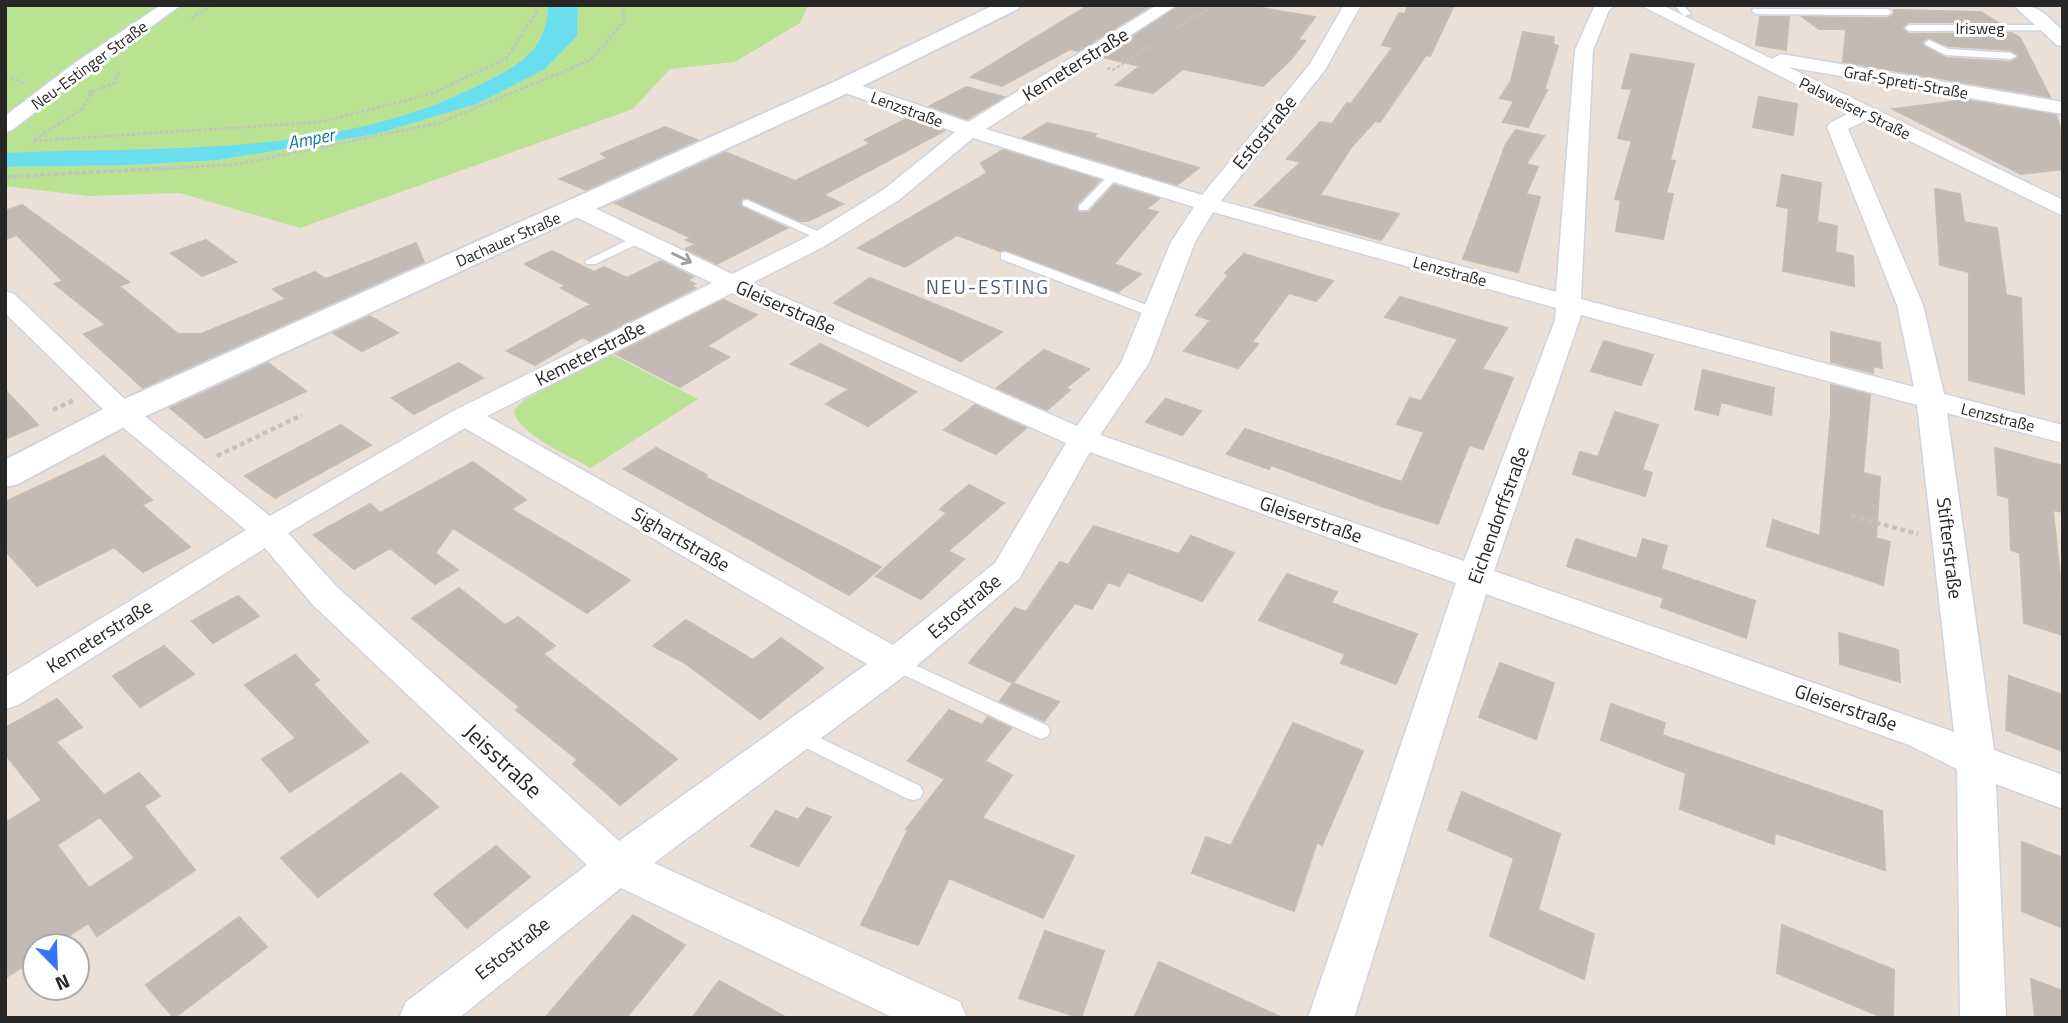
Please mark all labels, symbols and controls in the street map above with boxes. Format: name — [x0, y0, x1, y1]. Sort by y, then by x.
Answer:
street label: Neu-Estinger Straße — [26, 15, 152, 115]
street label: Irisweg — [1956, 16, 2004, 40]
street label: Kemeterstraße — [1016, 19, 1134, 108]
street label: Graf-Spreti-Straße — [1842, 59, 1970, 105]
street label: Palsweiser Straße — [1795, 71, 1915, 145]
street label: Lenzstraße — [867, 85, 947, 133]
street label: Estostraße — [1225, 88, 1303, 175]
water label: Amper — [285, 120, 339, 156]
street label: Dachauer Straße — [452, 205, 564, 273]
street label: Lenzstraße — [1410, 250, 1490, 292]
one-way arrow — [671, 252, 692, 266]
street label: Gleiserstraße — [731, 272, 841, 342]
district label: NEU-ESTING — [926, 272, 1050, 301]
street label: Kemeterstraße — [530, 312, 650, 393]
street label: Lenzstraße — [1959, 396, 2037, 438]
street label: Eichendorffstraße — [1459, 442, 1536, 588]
street label: Gleiserstraße — [1256, 487, 1366, 550]
street label: Stifterstraße — [1930, 495, 1971, 600]
street label: Sighartstraße — [627, 499, 736, 578]
street label: Estostraße — [921, 566, 1007, 645]
street label: Kemeterstraße — [40, 591, 158, 680]
street label: Gleiserstraße — [1791, 675, 1901, 738]
street label: Jeisstraße — [456, 715, 551, 806]
street label: Estostraße — [468, 909, 555, 986]
north arrow — [21, 932, 91, 1002]
text: N — [51, 967, 75, 999]

